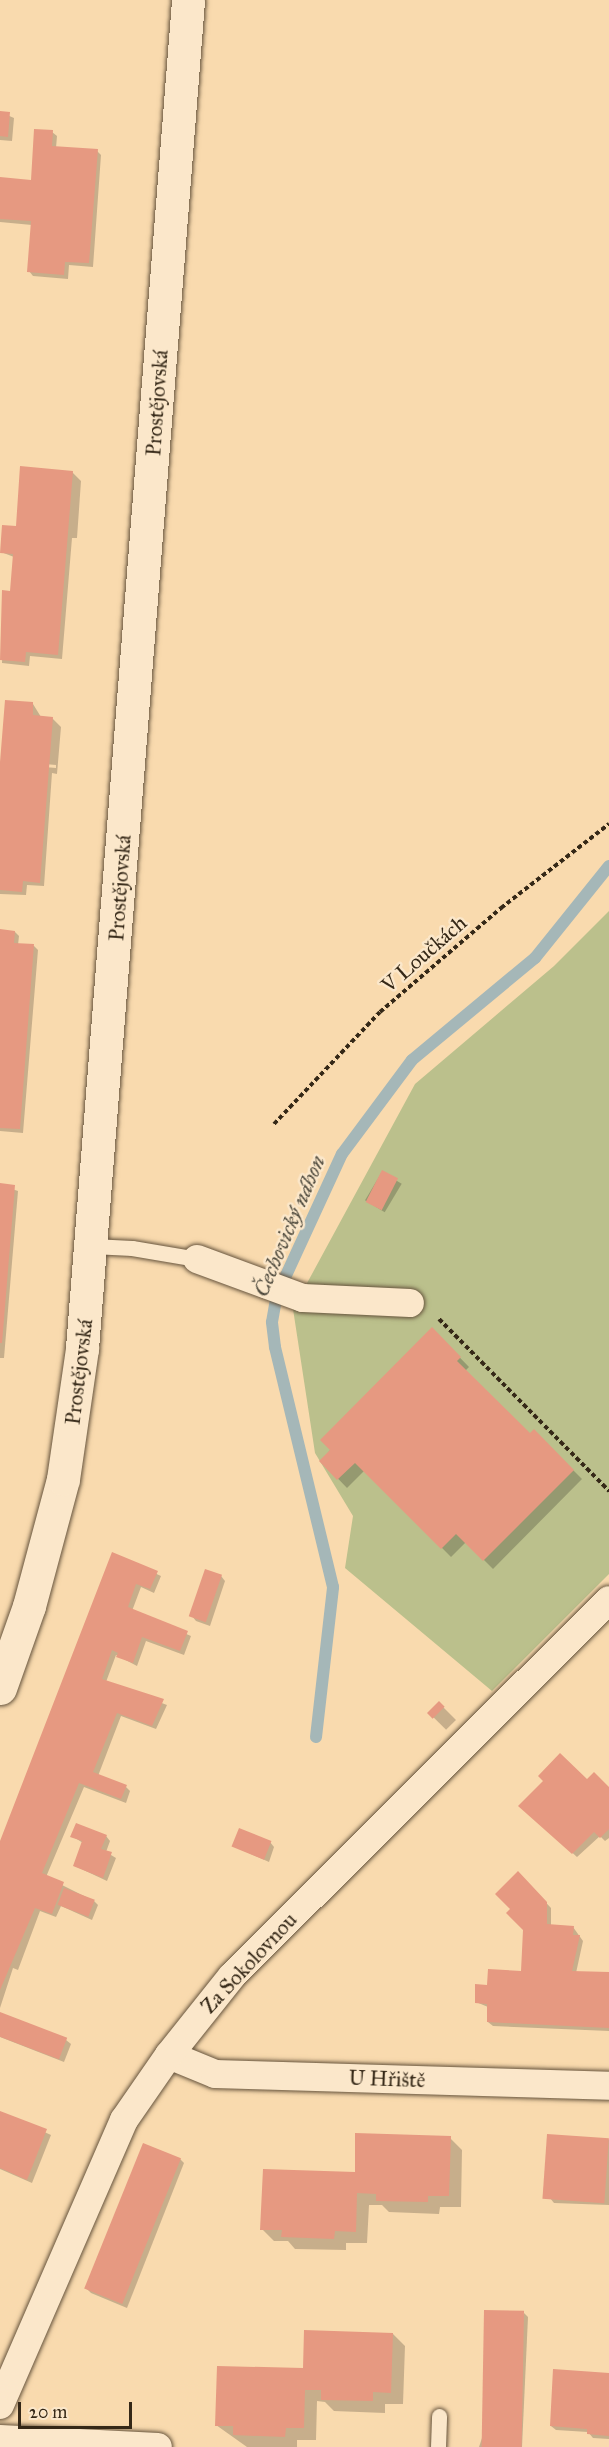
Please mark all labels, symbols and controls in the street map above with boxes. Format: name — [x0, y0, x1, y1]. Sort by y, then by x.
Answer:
street label: Prostějovská — [141, 349, 173, 457]
street label: Prostějovská — [104, 834, 136, 942]
street label: V Loučkách — [376, 910, 472, 998]
water label: Čechovický náhon — [247, 1151, 331, 1301]
street label: Prostějovská — [60, 1318, 98, 1426]
street label: Za Sokolovnou — [196, 1907, 302, 2019]
street label: U Hřiště — [348, 2065, 426, 2093]
scale bar — [21, 2390, 135, 2428]
text: 20 m — [29, 2401, 67, 2423]

